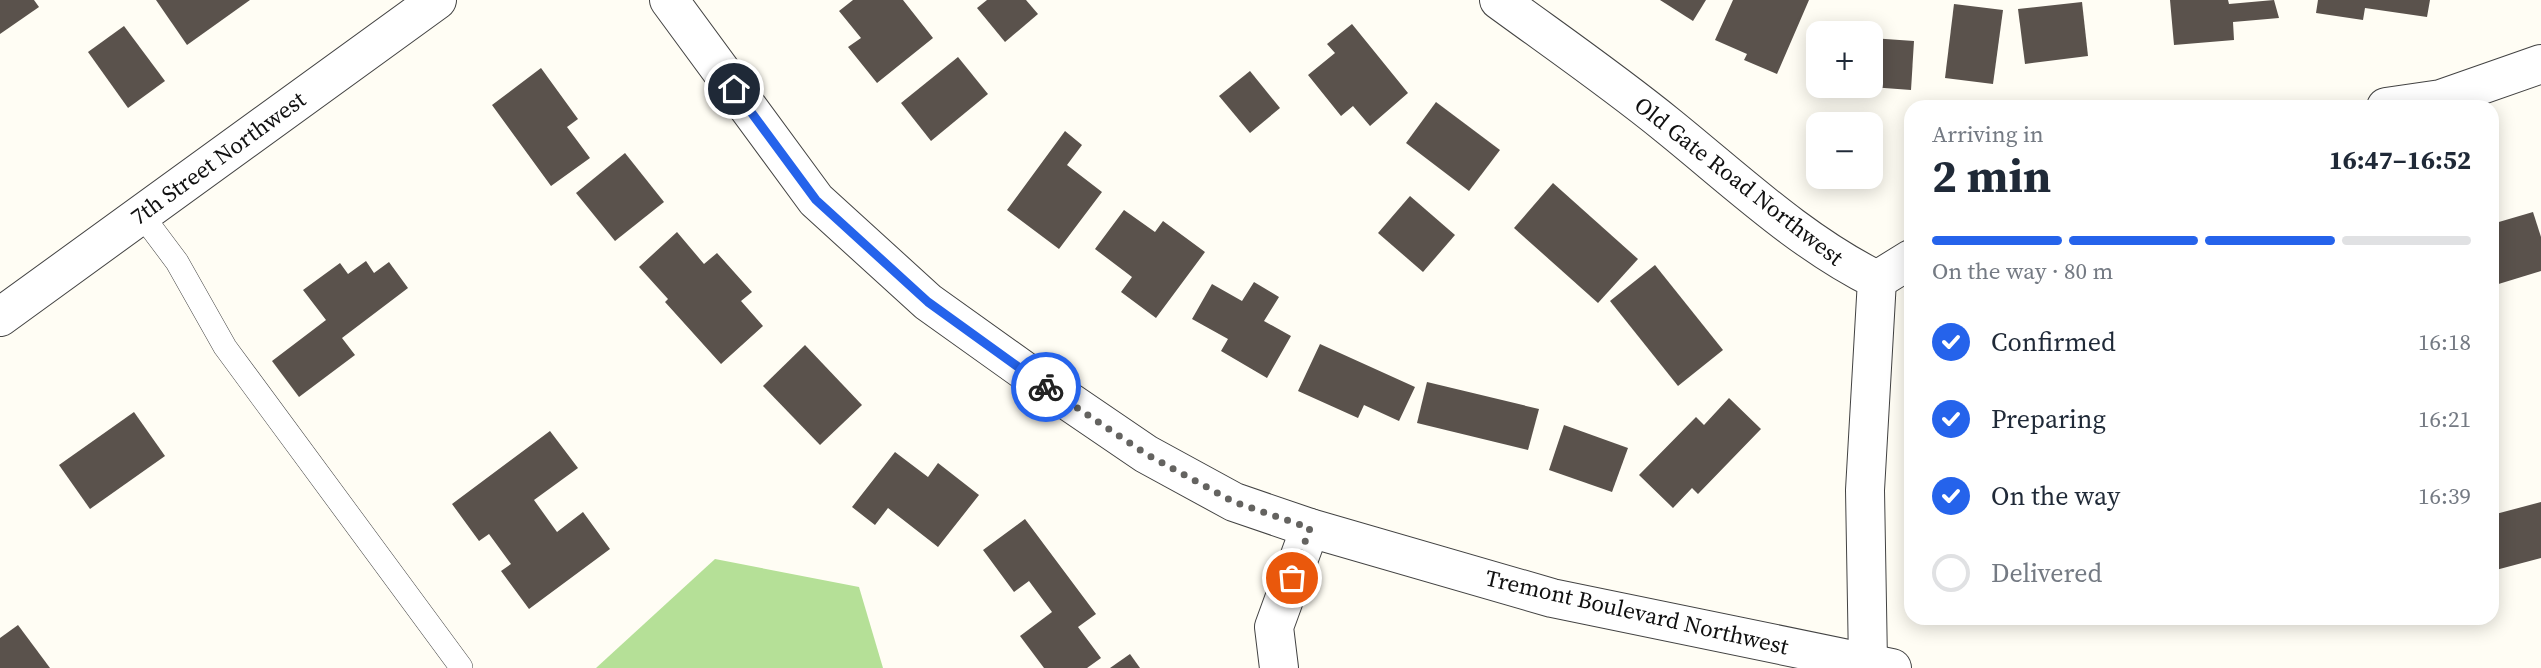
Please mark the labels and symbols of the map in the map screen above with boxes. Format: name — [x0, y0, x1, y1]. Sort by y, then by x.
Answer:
pin — [704, 59, 764, 119]
street label: 7th Street Northwest — [124, 83, 312, 232]
street label: Old Gate Road Northwest — [1628, 89, 1851, 273]
courier — [1011, 352, 1081, 422]
pin — [1262, 548, 1322, 608]
street label: Tremont Boulevard Northwest — [1482, 562, 1792, 663]

